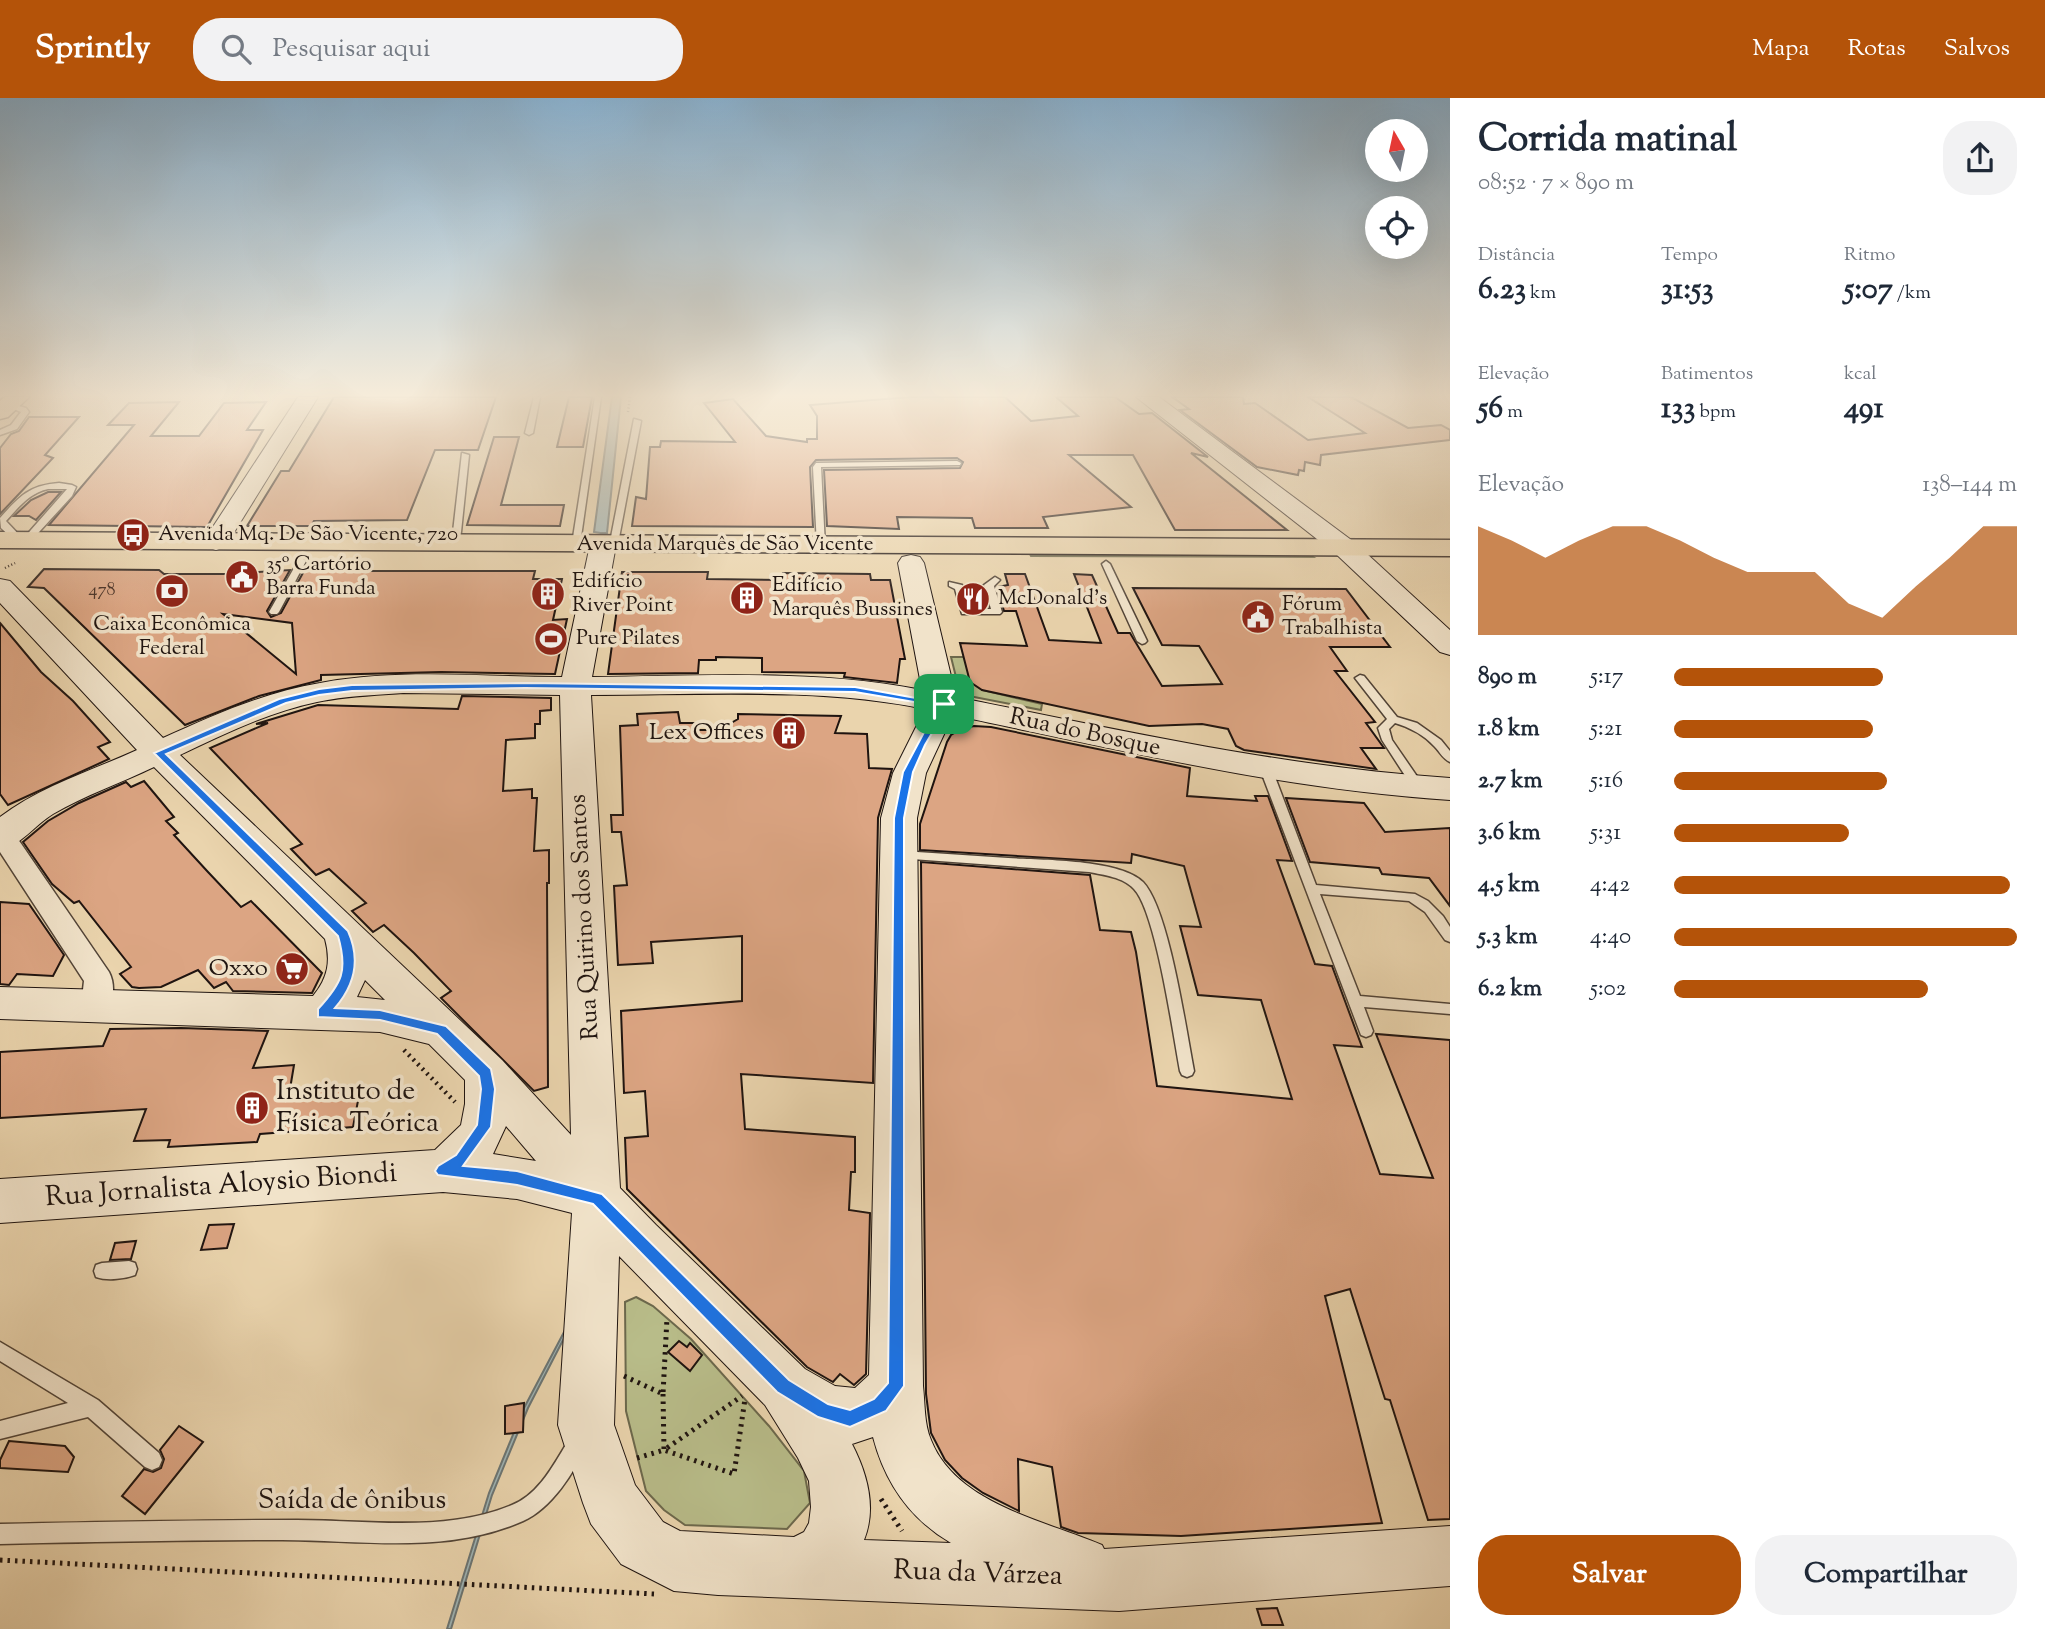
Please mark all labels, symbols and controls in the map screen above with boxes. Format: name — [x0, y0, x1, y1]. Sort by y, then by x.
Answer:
search box — [193, 18, 683, 81]
text: Sprintly — [35, 25, 151, 73]
icon: search — [217, 30, 255, 68]
text: Pesquisar aqui — [273, 31, 430, 68]
text: Mapa — [1752, 32, 1810, 66]
text: Rotas — [1848, 32, 1906, 66]
text: Salvos — [1944, 32, 2010, 66]
text: Corrida matinal — [1478, 114, 1737, 168]
north arrow — [1365, 119, 1428, 182]
map controls — [1365, 119, 1428, 259]
button: share — [1943, 121, 2017, 195]
text: 08:52 · 7 × 890 m — [1478, 167, 1634, 200]
button: locate — [1365, 196, 1428, 259]
text: Distância — [1478, 242, 1555, 269]
text: Tempo — [1661, 242, 1718, 269]
text: Ritmo — [1844, 242, 1895, 269]
text: 6.23 — [1478, 269, 1526, 312]
text: 31:53 — [1661, 269, 1714, 312]
text: 5:07 — [1844, 269, 1893, 312]
text: km — [1526, 280, 1556, 307]
text: /km — [1893, 280, 1931, 307]
text: Elevação — [1478, 361, 1549, 388]
text: Batimentos — [1661, 361, 1753, 388]
text: kcal — [1844, 361, 1877, 388]
text: 56 — [1478, 388, 1503, 431]
text: 133 — [1661, 388, 1695, 431]
text: 491 — [1844, 388, 1884, 431]
text: m — [1503, 399, 1523, 426]
text: bpm — [1695, 399, 1736, 426]
text: Elevação — [1478, 469, 1564, 502]
text: 138–144 m — [1922, 469, 2017, 502]
bus stop icon: Avenida Mq. De São Vicente, 720 — [114, 516, 152, 554]
place label: Avenida Mq. De São Vicente, 720 — [158, 520, 458, 550]
street label: Avenida Marquês de São Vicente — [577, 530, 873, 560]
place label: 35º Cartório Barra Funda — [266, 550, 376, 604]
public building icon: 35º Cartório Barra Funda — [223, 558, 261, 596]
place label: Edifício River Point — [572, 567, 673, 621]
place label: Edifício Marquês Bussines — [772, 571, 933, 625]
bank icon: Caixa Econômica Federal — [153, 572, 191, 610]
building icon: Edifício River Point — [529, 575, 567, 613]
house number: 478 — [88, 578, 116, 604]
building icon: Edifício Marquês Bussines — [728, 579, 766, 617]
restaurant icon: McDonald's — [954, 580, 992, 618]
place label: McDonald's — [998, 584, 1107, 614]
place label: Fórum Trabalhista — [1282, 590, 1383, 644]
public building icon: Fórum Trabalhista — [1239, 598, 1277, 636]
place label: Caixa Econômica Federal — [93, 610, 251, 664]
sports icon: Pure Pilates — [532, 620, 570, 658]
place label: Pure Pilates — [576, 624, 680, 654]
text: 890 m — [1478, 661, 1537, 694]
text: 5:17 — [1590, 661, 1623, 694]
pin — [914, 674, 974, 734]
icon: arrive — [925, 685, 963, 723]
street label: Rua do Bosque — [1006, 700, 1164, 766]
text: 1.8 km — [1478, 713, 1540, 746]
text: 5:21 — [1590, 713, 1622, 746]
building icon: Lex Offices — [770, 714, 808, 752]
place label: Lex Offices — [649, 716, 764, 750]
text: 2.7 km — [1478, 765, 1543, 798]
text: 5:16 — [1590, 765, 1623, 798]
street label: Rua Quirino dos Santos — [562, 793, 608, 1041]
text: 3.6 km — [1478, 817, 1541, 850]
text: 5:31 — [1590, 817, 1621, 850]
text: 4.5 km — [1478, 869, 1540, 902]
text: 4:42 — [1590, 869, 1630, 902]
text: 5.3 km — [1478, 921, 1537, 954]
text: 4:40 — [1590, 921, 1631, 954]
supermarket icon: Oxxo — [273, 950, 311, 988]
place label: Oxxo — [208, 952, 268, 986]
text: 6.2 km — [1478, 973, 1542, 1006]
text: 5:02 — [1590, 973, 1626, 1006]
place label: Instituto de Física Teórica — [276, 1072, 439, 1144]
building icon: Instituto de Física Teórica — [233, 1089, 271, 1127]
street label: Rua Jornalista Aloysio Biondi — [44, 1154, 398, 1218]
street label: Saída de ônibus — [258, 1481, 446, 1521]
button: Salvar — [1478, 1535, 1741, 1615]
button: Compartilhar — [1755, 1535, 2017, 1615]
street label: Rua da Várzea — [893, 1551, 1063, 1597]

